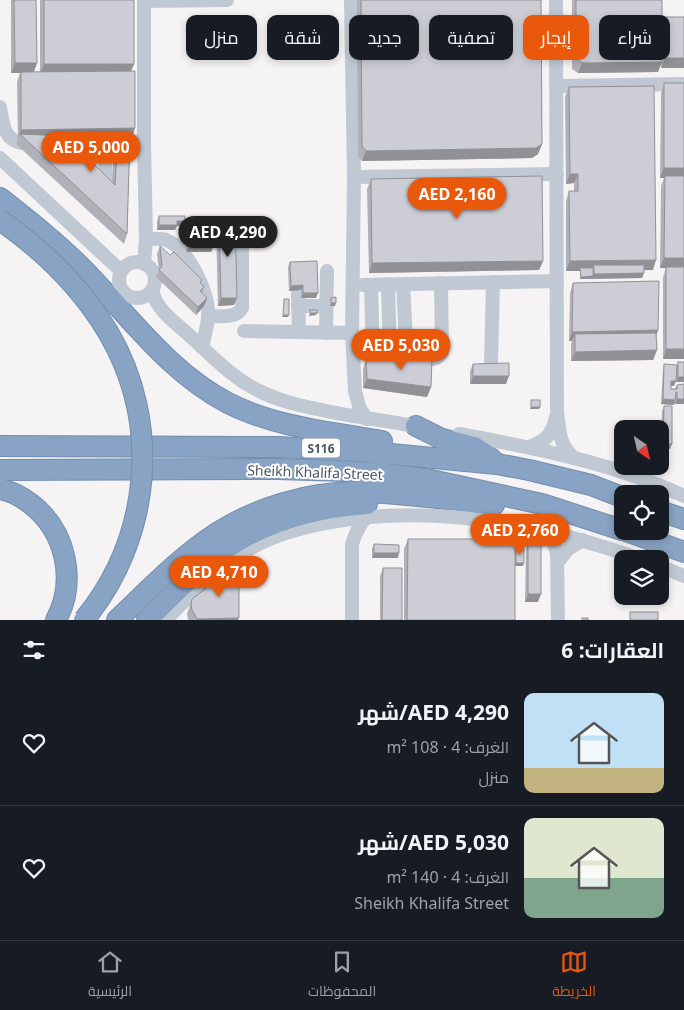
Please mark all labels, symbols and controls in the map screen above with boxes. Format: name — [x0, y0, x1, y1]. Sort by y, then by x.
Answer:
chip: منزل — [186, 15, 257, 60]
chip: شقة — [267, 15, 339, 60]
chip: جديد — [349, 15, 419, 60]
chip: تصفية — [429, 15, 513, 60]
chip: إيجار — [523, 15, 589, 60]
chip: شراء — [599, 15, 670, 60]
pin: AED 5,000 — [34, 130, 148, 173]
text: AED 5,000 — [52, 136, 130, 158]
pin: AED 2,160 — [400, 178, 514, 220]
text: AED 2,160 — [418, 183, 496, 205]
pin: AED 4,290 — [171, 216, 285, 258]
text: AED 4,290 — [189, 221, 267, 243]
pin: AED 5,030 — [344, 328, 458, 371]
text: AED 5,030 — [362, 334, 440, 356]
north arrow — [614, 420, 669, 475]
map controls — [614, 420, 669, 605]
road number: S116 — [302, 438, 340, 458]
street label: Sheikh Khalifa Street — [247, 460, 383, 484]
button: locate — [614, 485, 669, 540]
pin: AED 2,760 — [463, 514, 577, 556]
text: AED 2,760 — [481, 519, 559, 541]
button: layers — [614, 550, 669, 605]
pin: AED 4,710 — [162, 556, 276, 598]
text: AED 4,710 — [180, 561, 258, 583]
icon: filters — [20, 636, 48, 664]
text: العقارات: 6 — [561, 636, 664, 664]
text: AED 4,290/شهر — [358, 698, 509, 726]
icon: home — [564, 713, 624, 773]
icon: heart — [20, 729, 48, 757]
text: الغرف: 4 · 108 m² — [386, 736, 509, 758]
text: منزل — [479, 766, 509, 788]
text: AED 5,030/شهر — [358, 828, 509, 856]
icon: home — [564, 838, 624, 898]
icon: heart — [20, 854, 48, 882]
text: الغرف: 4 · 140 m² — [386, 866, 509, 888]
text: Sheikh Khalifa Street — [354, 892, 509, 914]
tab: الرئيسية — [88, 948, 132, 1004]
tab: المحفوظات — [308, 948, 376, 1004]
tab: الخريطة — [552, 948, 596, 1004]

